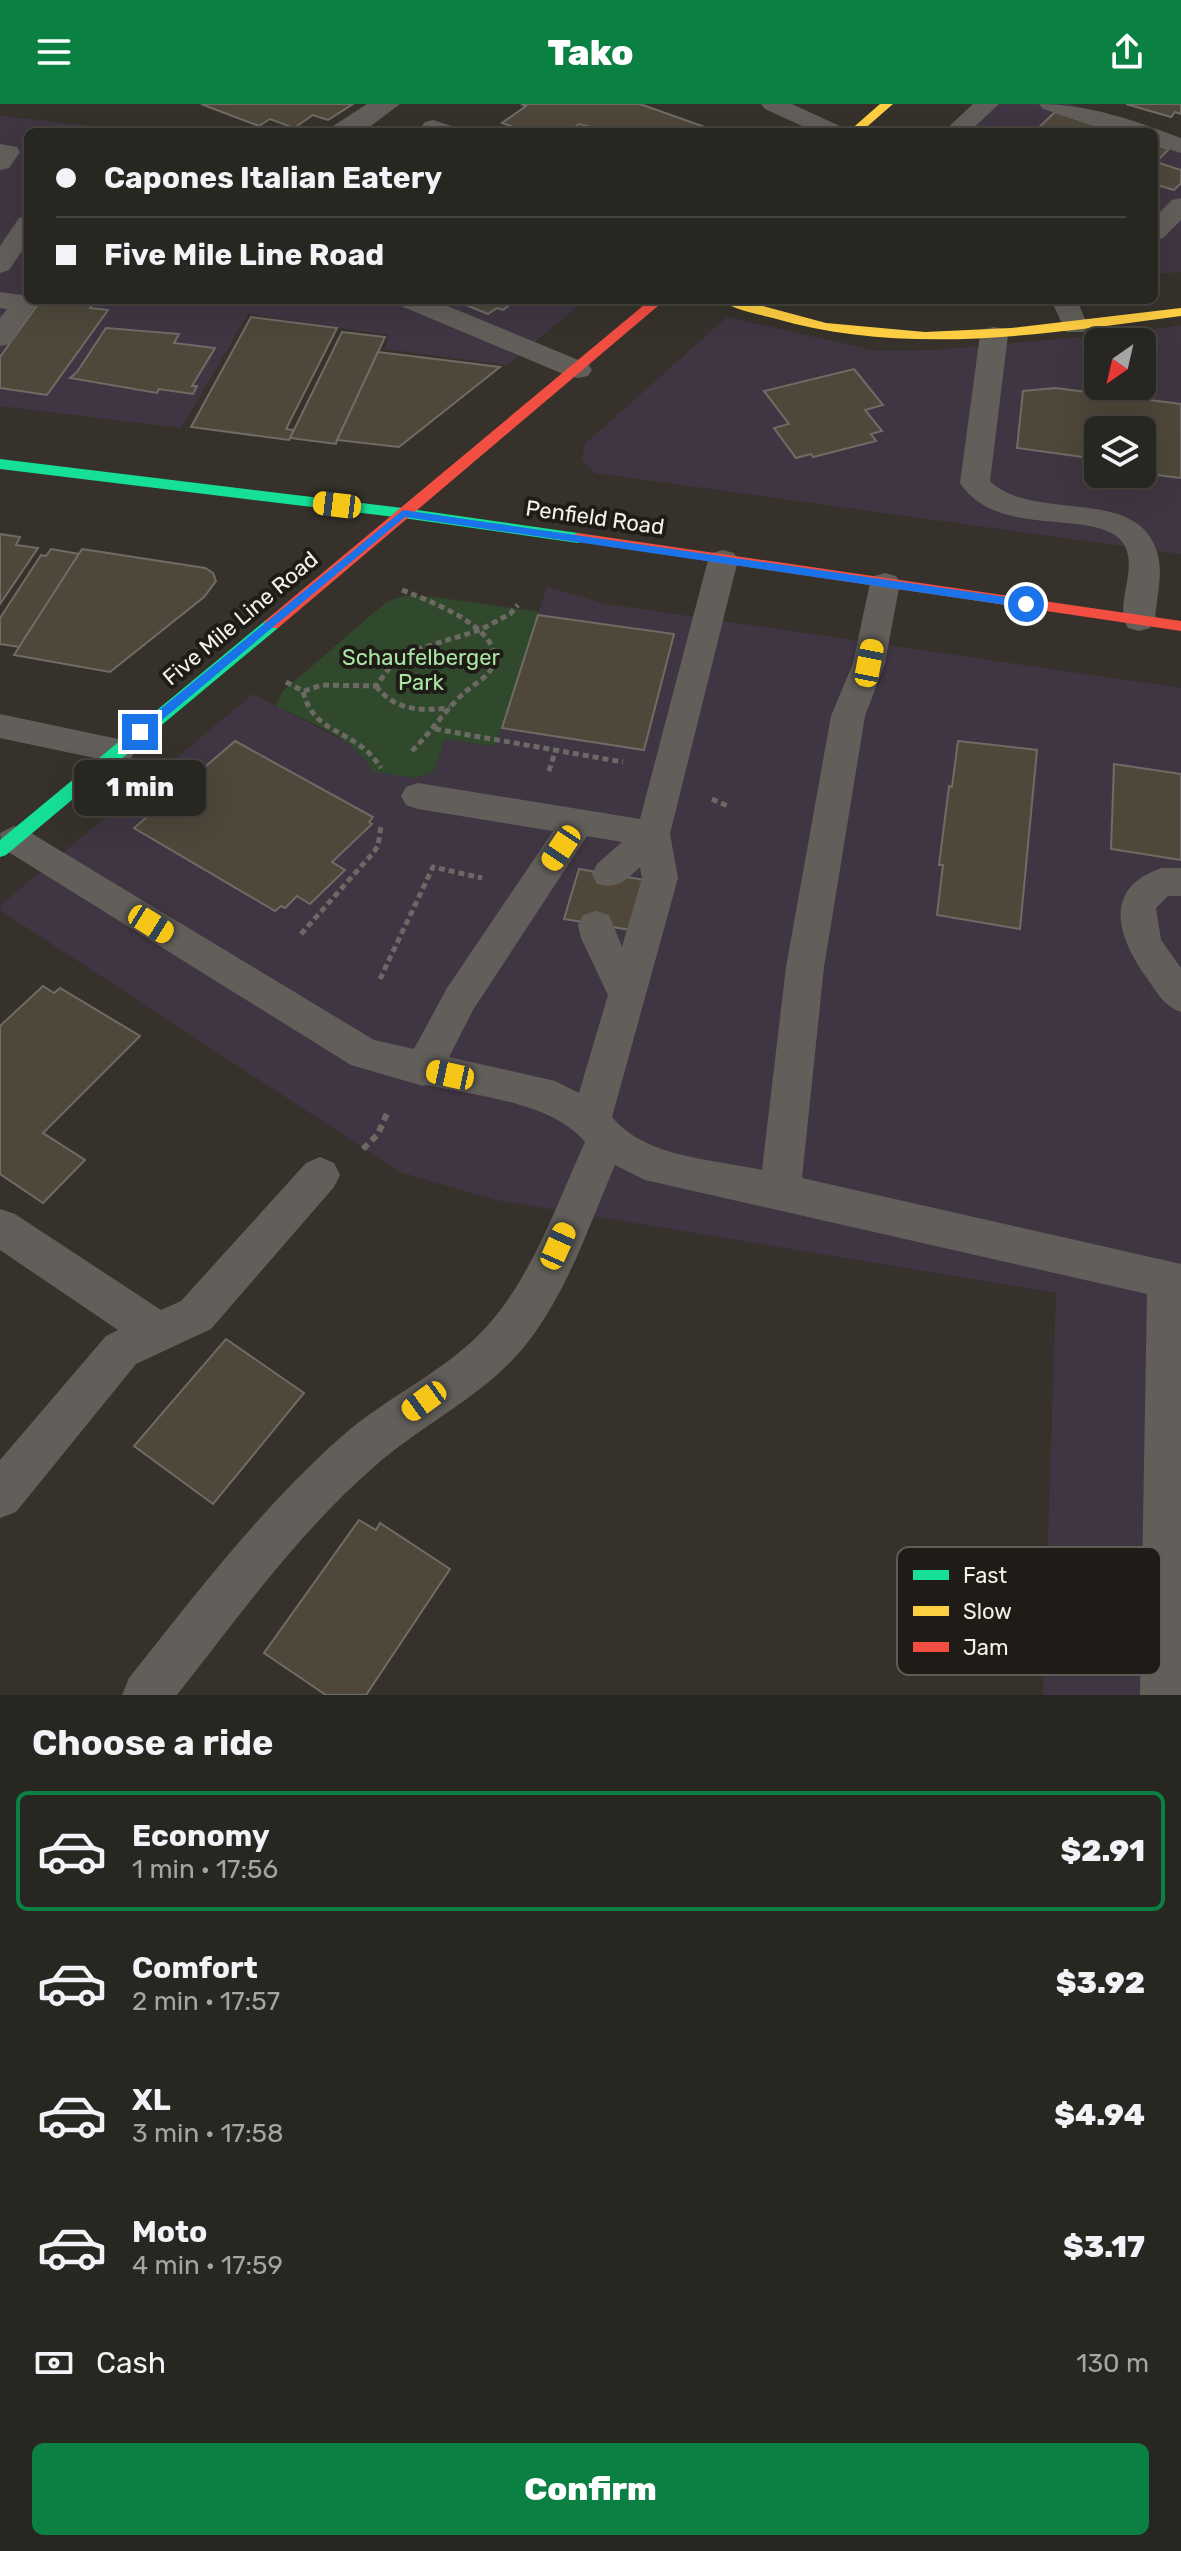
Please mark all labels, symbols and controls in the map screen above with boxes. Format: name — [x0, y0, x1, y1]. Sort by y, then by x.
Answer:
icon: menu — [32, 30, 76, 74]
icon: share — [1105, 30, 1149, 74]
text: Tako — [548, 31, 634, 74]
text: Capones Italian Eatery — [104, 160, 442, 196]
text: Five Mile Line Road — [104, 237, 384, 273]
north arrow — [1084, 328, 1156, 400]
map controls — [1084, 328, 1156, 488]
button: layers — [1084, 416, 1156, 488]
car — [312, 490, 362, 520]
street label: Penfield Road — [524, 494, 666, 541]
street label: Five Mile Line Road — [157, 546, 323, 691]
route start — [1008, 586, 1044, 622]
car — [853, 637, 885, 689]
park label: Schaufelberger Park — [342, 644, 501, 696]
route end — [122, 714, 158, 750]
callout: 1 min — [74, 760, 206, 816]
text: 1 min — [106, 772, 174, 803]
car — [538, 821, 584, 875]
car — [124, 901, 178, 947]
car — [424, 1058, 476, 1092]
car — [537, 1219, 579, 1273]
car — [398, 1377, 450, 1425]
legend — [897, 1547, 1161, 1675]
text: Fast — [963, 1562, 1008, 1589]
text: Slow — [963, 1598, 1012, 1625]
text: Jam — [963, 1634, 1009, 1661]
text: Choose a ride — [32, 1721, 273, 1764]
icon: car — [36, 1815, 108, 1887]
text: Economy — [132, 1818, 270, 1854]
text: $2.91 — [1061, 1833, 1145, 1869]
text: 1 min · 17:56 — [132, 1854, 278, 1885]
icon: car — [36, 1947, 108, 2019]
text: Comfort — [132, 1950, 258, 1986]
text: $3.92 — [1056, 1965, 1145, 2001]
text: 2 min · 17:57 — [132, 1986, 280, 2017]
icon: car — [36, 2079, 108, 2151]
text: XL — [132, 2082, 171, 2118]
text: $4.94 — [1054, 2097, 1145, 2133]
text: 3 min · 17:58 — [132, 2118, 284, 2149]
icon: car — [36, 2211, 108, 2283]
text: Moto — [132, 2214, 207, 2250]
text: $3.17 — [1063, 2229, 1145, 2265]
text: 4 min · 17:59 — [132, 2250, 283, 2281]
icon: cash — [32, 2341, 76, 2385]
text: Cash — [96, 2345, 166, 2381]
text: 130 m — [1076, 2348, 1149, 2379]
button: Confirm — [32, 2443, 1149, 2535]

